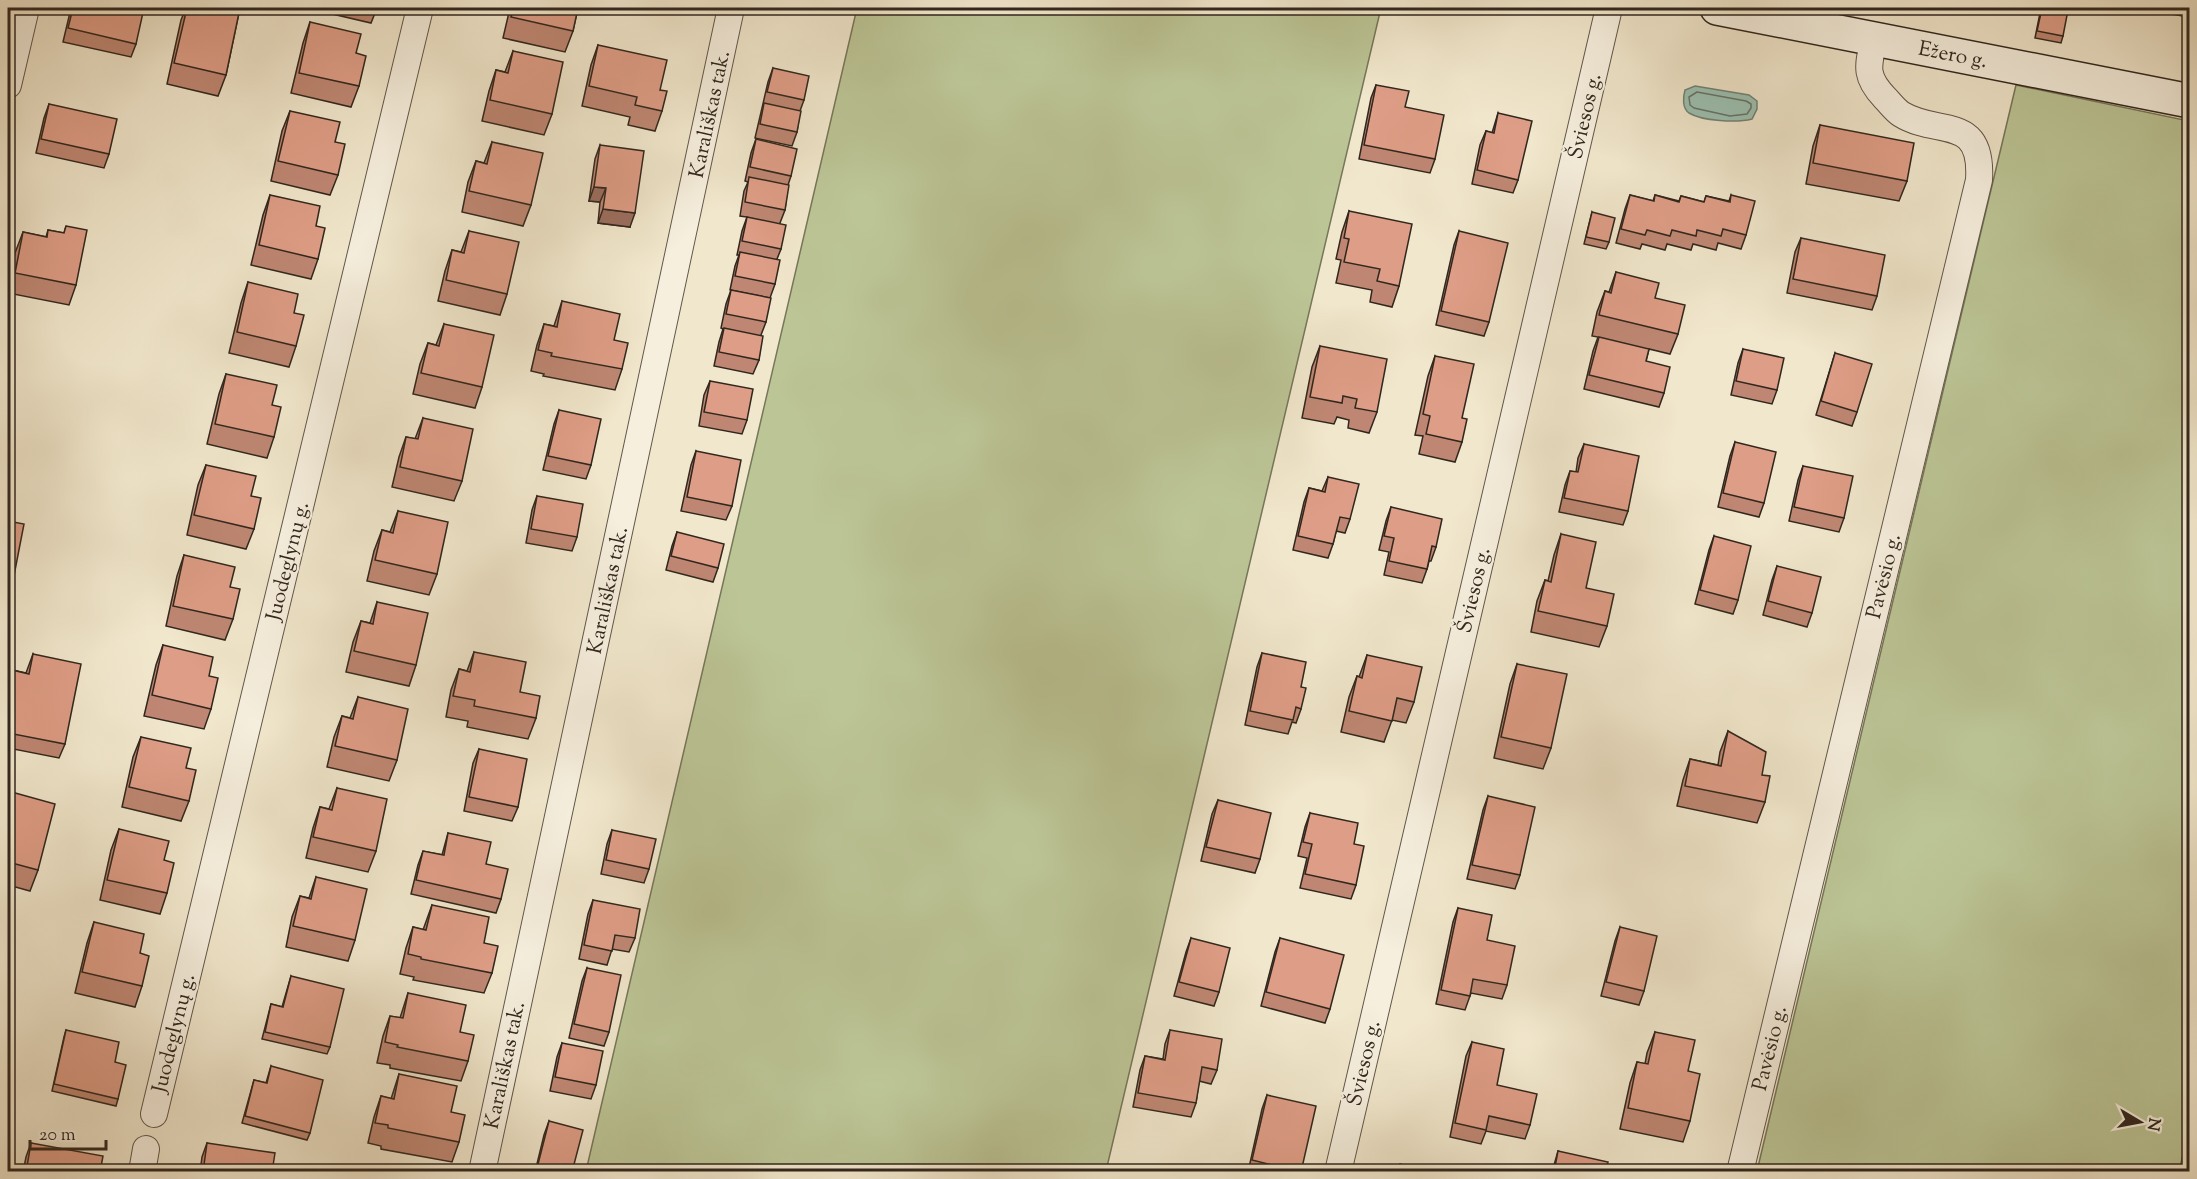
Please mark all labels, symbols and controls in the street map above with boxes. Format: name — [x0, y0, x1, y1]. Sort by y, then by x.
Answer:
street label: Ežero g. — [1915, 35, 1990, 77]
street label: Karališkas tak. — [683, 48, 739, 181]
street label: Šviesos g. — [1562, 71, 1610, 162]
street label: Juodeglynų g. — [259, 499, 318, 625]
street label: Karališkas tak. — [581, 524, 637, 657]
street label: Pavėsio g. — [1860, 531, 1910, 622]
street label: Šviesos g. — [1451, 545, 1499, 636]
street label: Juodeglynų g. — [145, 971, 204, 1097]
street label: Karališkas tak. — [478, 999, 534, 1132]
street label: Pavėsio g. — [1746, 1003, 1796, 1094]
street label: Šviesos g. — [1341, 1018, 1389, 1109]
north arrow — [2110, 1092, 2170, 1152]
scale bar — [30, 1113, 106, 1151]
text: N — [2140, 1116, 2165, 1133]
text: 20 m — [39, 1123, 76, 1149]

